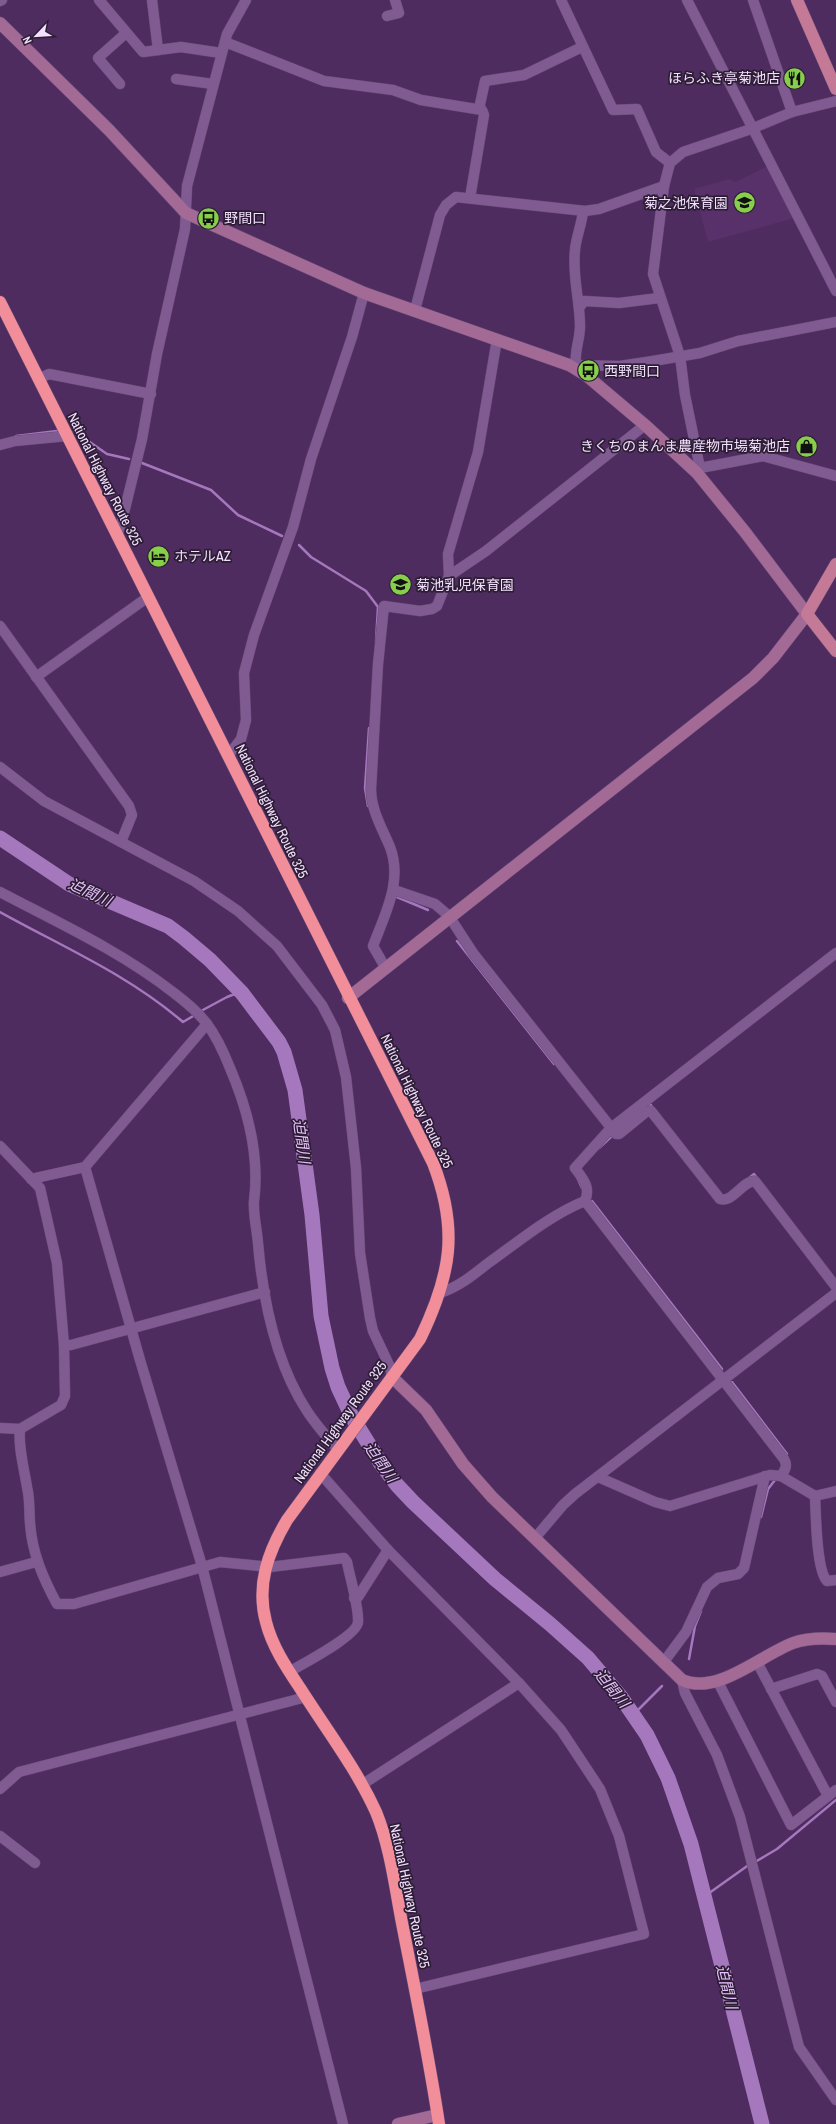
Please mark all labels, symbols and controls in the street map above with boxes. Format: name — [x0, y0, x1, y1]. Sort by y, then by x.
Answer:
north arrow — [16, 16, 56, 56]
text: N — [19, 34, 35, 46]
restaurant icon: ほらふき亭菊池店 — [782, 65, 808, 91]
place label: ほらふき亭菊池店 — [668, 69, 780, 87]
school or university icon: 菊之池保育園 — [731, 190, 757, 216]
place label: 菊之池保育園 — [644, 194, 728, 212]
bus stop icon: 野間口 — [196, 205, 222, 231]
place label: 野間口 — [224, 209, 266, 227]
bus stop icon: 西野間口 — [575, 358, 601, 384]
place label: 西野間口 — [604, 362, 660, 380]
street label: National Highway Route 325 — [64, 410, 146, 548]
shop icon: きくちのまんま農産物市場菊池店 — [793, 433, 819, 459]
place label: きくちのまんま農産物市場菊池店 — [580, 437, 790, 455]
hotel icon: ホテルAZ — [146, 543, 172, 569]
place label: ホテルAZ — [174, 547, 231, 565]
school or university icon: 菊池乳児保育園 — [387, 572, 413, 598]
place label: 菊池乳児保育園 — [416, 576, 514, 594]
street label: National Highway Route 325 — [232, 741, 312, 881]
water label: 迫間川 — [65, 873, 117, 912]
street label: National Highway Route 325 — [377, 1031, 457, 1171]
water label: 迫間川 — [288, 1117, 316, 1167]
street label: National Highway Route 325 — [290, 1357, 390, 1487]
water label: 迫間川 — [359, 1438, 404, 1488]
water label: 迫間川 — [590, 1664, 636, 1714]
street label: National Highway Route 325 — [386, 1822, 434, 1970]
water label: 迫間川 — [711, 1963, 743, 2013]

